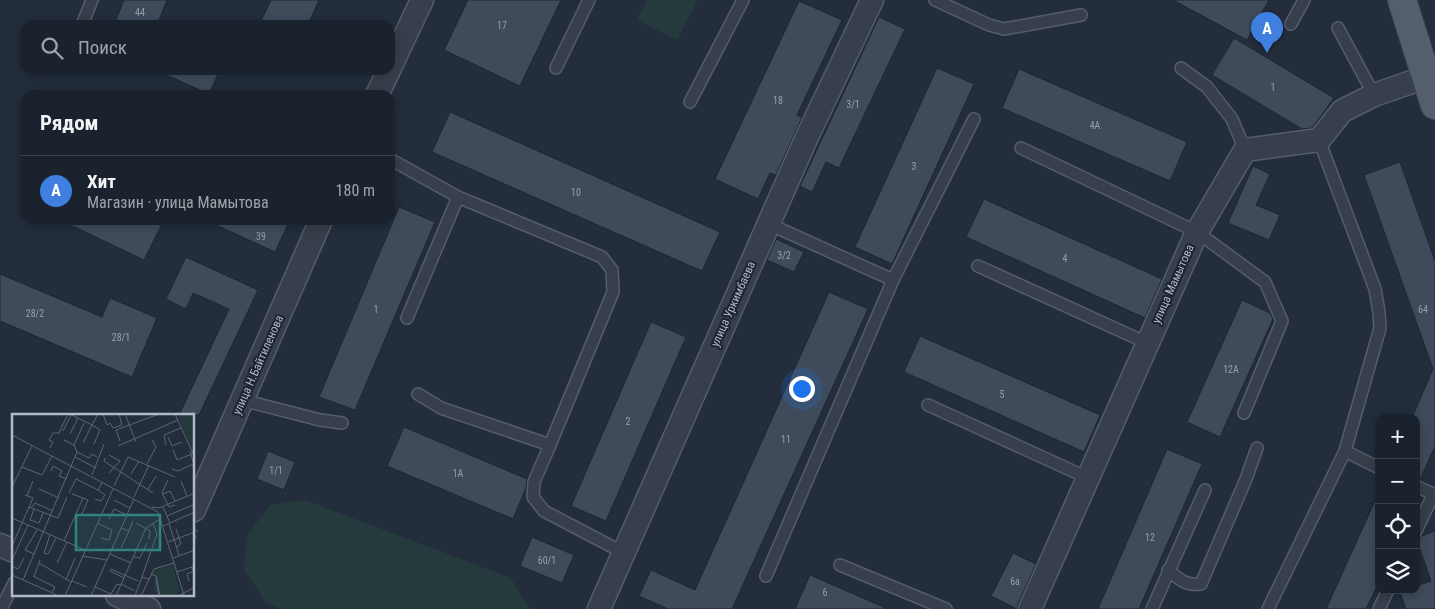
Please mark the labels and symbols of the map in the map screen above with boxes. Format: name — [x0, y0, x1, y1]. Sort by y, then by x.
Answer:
house number: 44 — [135, 7, 145, 18]
pin: A — [1251, 12, 1283, 53]
house number: 17 — [497, 20, 507, 31]
house number: 1 — [1271, 82, 1275, 93]
house number: 18 — [773, 95, 783, 106]
house number: 3/1 — [846, 99, 860, 110]
house number: 4А — [1090, 120, 1101, 131]
house number: 3 — [912, 161, 917, 172]
house number: 10 — [571, 187, 581, 198]
house number: 39 — [256, 231, 266, 242]
street label: улица Мамытова — [1149, 242, 1197, 326]
house number: 3/2 — [777, 250, 791, 261]
house number: 4 — [1063, 253, 1068, 264]
street label: улица Уркимбаева — [708, 259, 758, 349]
house number: 1 — [374, 304, 378, 315]
house number: 64 — [1418, 304, 1428, 315]
house number: 28/2 — [26, 308, 44, 319]
street label: улица Н.Байтиленова — [230, 313, 286, 417]
house number: 28/1 — [112, 332, 130, 343]
house number: 12А — [1223, 364, 1239, 375]
your location — [789, 376, 815, 402]
house number: 5 — [1000, 389, 1005, 400]
inset map — [12, 414, 195, 596]
house number: 2 — [626, 416, 631, 427]
house number: 11 — [781, 434, 791, 445]
house number: 1/1 — [269, 465, 283, 476]
house number: 1А — [453, 468, 464, 479]
house number: 12 — [1145, 532, 1155, 543]
house number: 60/1 — [538, 555, 556, 566]
house number: 6а — [1010, 576, 1020, 587]
house number: 6 — [823, 587, 828, 598]

